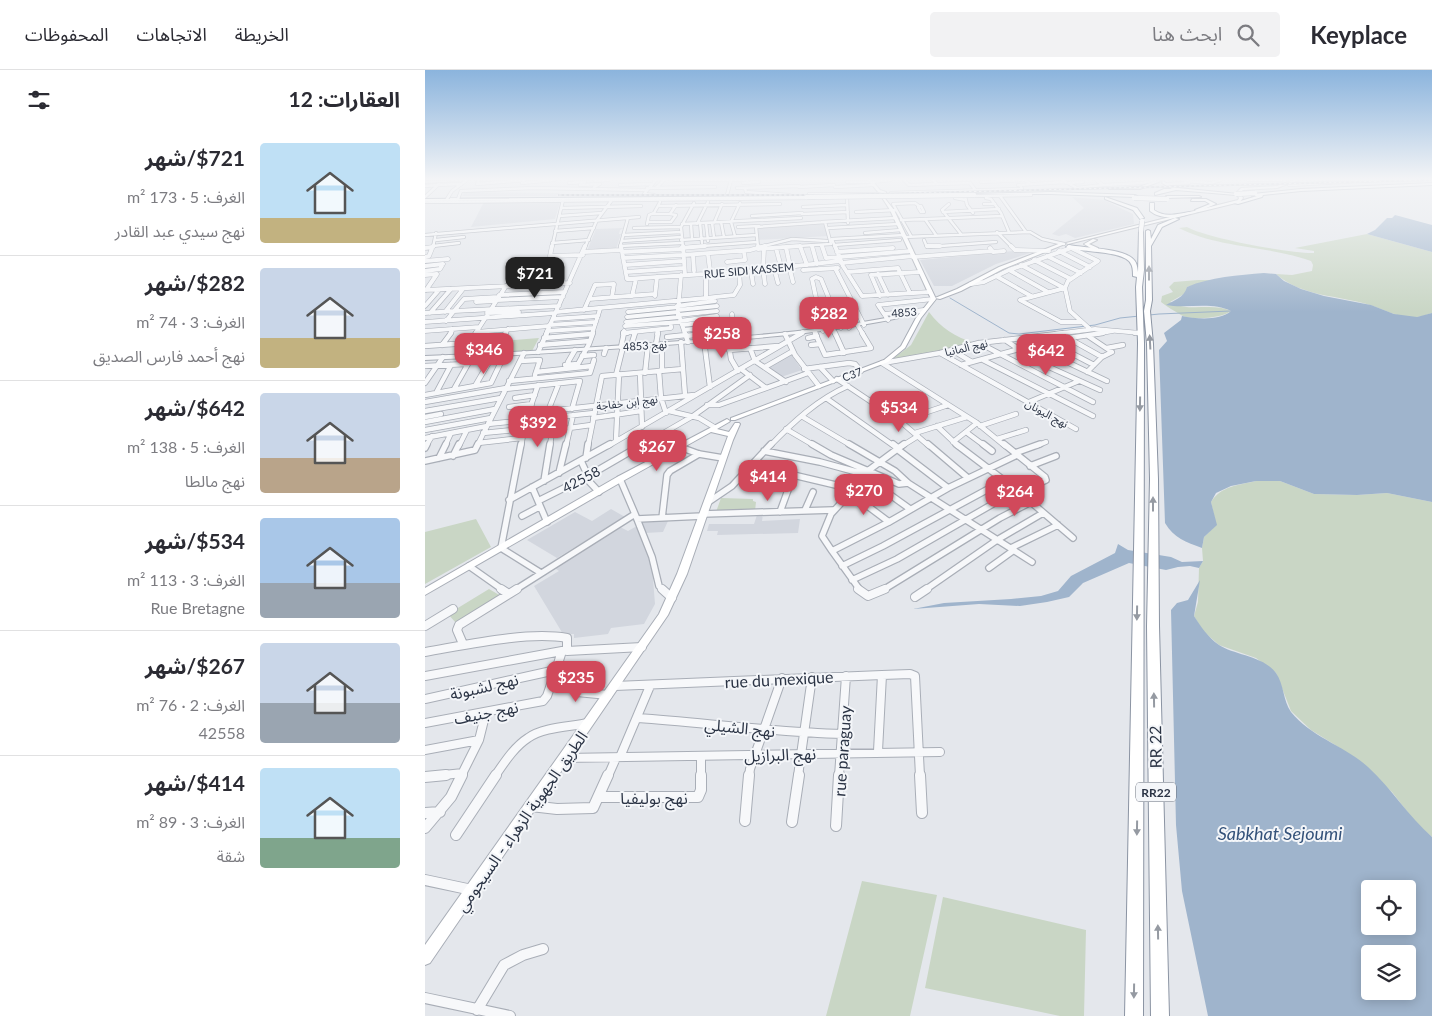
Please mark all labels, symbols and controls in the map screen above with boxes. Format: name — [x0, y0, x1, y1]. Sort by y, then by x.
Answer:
search box — [930, 12, 1280, 57]
text: Keyplace — [1310, 20, 1407, 49]
icon: search — [1234, 21, 1262, 49]
text: ابحث هنا — [1152, 22, 1222, 45]
text: المحفوظات — [25, 23, 109, 45]
text: الاتجاهات — [137, 23, 207, 45]
text: الخريطة — [235, 23, 289, 45]
icon: filters — [25, 86, 53, 114]
text: العقارات: 12 — [288, 86, 400, 111]
text: $721/شهر — [145, 145, 245, 170]
icon: home — [300, 163, 360, 223]
text: الغرف: 5 · 173 m² — [127, 187, 245, 206]
text: نهج سيدي عبد القادر — [115, 221, 245, 240]
pin: $721 — [505, 256, 565, 299]
street label: RUE SIDI KASSEM — [703, 260, 795, 280]
text: $721 — [516, 263, 554, 282]
one-way arrow — [1145, 265, 1153, 281]
text: $282/شهر — [145, 270, 245, 295]
icon: home — [300, 288, 360, 348]
pin: $282 — [799, 296, 859, 339]
text: $282 — [810, 303, 848, 322]
street label: 4853 — [891, 304, 917, 320]
text: الغرف: 3 · 74 m² — [136, 312, 245, 331]
pin: $258 — [692, 316, 752, 359]
text: $258 — [703, 323, 741, 342]
pin: $346 — [454, 332, 514, 375]
pin: $642 — [1016, 334, 1076, 376]
one-way arrow — [1145, 334, 1153, 350]
street label: نهج ألمانيا — [943, 336, 989, 360]
street label: نهج 4853 — [623, 337, 668, 355]
text: $346 — [465, 339, 503, 358]
text: $642 — [1027, 340, 1065, 359]
text: نهج أحمد فارس الصديق — [93, 346, 245, 365]
street label: C37 — [840, 364, 864, 384]
pin: $534 — [869, 390, 929, 433]
street label: نهج ابن خفاجة — [596, 392, 659, 414]
text: $642/شهر — [145, 395, 245, 420]
street label: نهج اليونان — [1022, 396, 1071, 432]
one-way arrow — [1136, 396, 1144, 412]
text: $534 — [880, 397, 918, 416]
pin: $392 — [508, 406, 568, 448]
text: $392 — [519, 412, 557, 431]
icon: home — [300, 413, 360, 473]
pin: $267 — [627, 430, 687, 472]
text: $267 — [638, 436, 676, 455]
text: الغرف: 5 · 138 m² — [127, 437, 245, 456]
pin: $414 — [738, 460, 798, 502]
street label: 42558 — [559, 462, 603, 496]
text: $414 — [749, 466, 787, 485]
text: نهج مالطا — [185, 471, 245, 490]
pin: $270 — [834, 474, 894, 516]
pin: $264 — [985, 474, 1045, 517]
text: $270 — [845, 480, 883, 499]
text: $264 — [996, 481, 1034, 500]
one-way arrow — [1149, 496, 1157, 512]
text: $534/شهر — [145, 528, 245, 553]
icon: home — [300, 538, 360, 598]
text: الغرف: 3 · 113 m² — [127, 570, 245, 589]
text: Rue Bretagne — [150, 598, 245, 617]
one-way arrow — [1133, 606, 1141, 622]
text: $267/شهر — [145, 653, 245, 678]
pin: $235 — [546, 660, 606, 703]
icon: home — [300, 663, 360, 723]
text: $235 — [557, 667, 595, 686]
street label: rue du mexique — [724, 667, 834, 691]
street label: نهج لشبونة — [448, 669, 521, 707]
one-way arrow — [1150, 692, 1158, 708]
text: الغرف: 2 · 76 m² — [136, 695, 245, 714]
street label: نهج جنيف — [452, 696, 521, 731]
street label: rue paraguay — [829, 704, 855, 797]
street label: نهج الشيلي — [703, 714, 776, 744]
text: 42558 — [199, 723, 245, 742]
street label: RR 22 — [1145, 725, 1165, 769]
street label: الطريق الجهوية الزهراء - السيجومي — [451, 727, 594, 917]
street label: نهج البرازيل — [744, 743, 816, 769]
text: $414/شهر — [145, 770, 245, 795]
road number: RR22 — [1136, 782, 1176, 802]
icon: home — [300, 788, 360, 848]
street label: نهج بوليفيا — [620, 788, 688, 811]
text: الغرف: 3 · 89 m² — [136, 812, 245, 831]
one-way arrow — [1133, 820, 1141, 836]
water label: Sabkhat Sejoumi — [1218, 822, 1342, 844]
text: شقة — [217, 846, 245, 865]
map controls — [1361, 880, 1416, 1000]
button: locate — [1361, 880, 1416, 935]
one-way arrow — [1154, 924, 1162, 940]
button: layers — [1361, 945, 1416, 1000]
one-way arrow — [1130, 983, 1138, 999]

